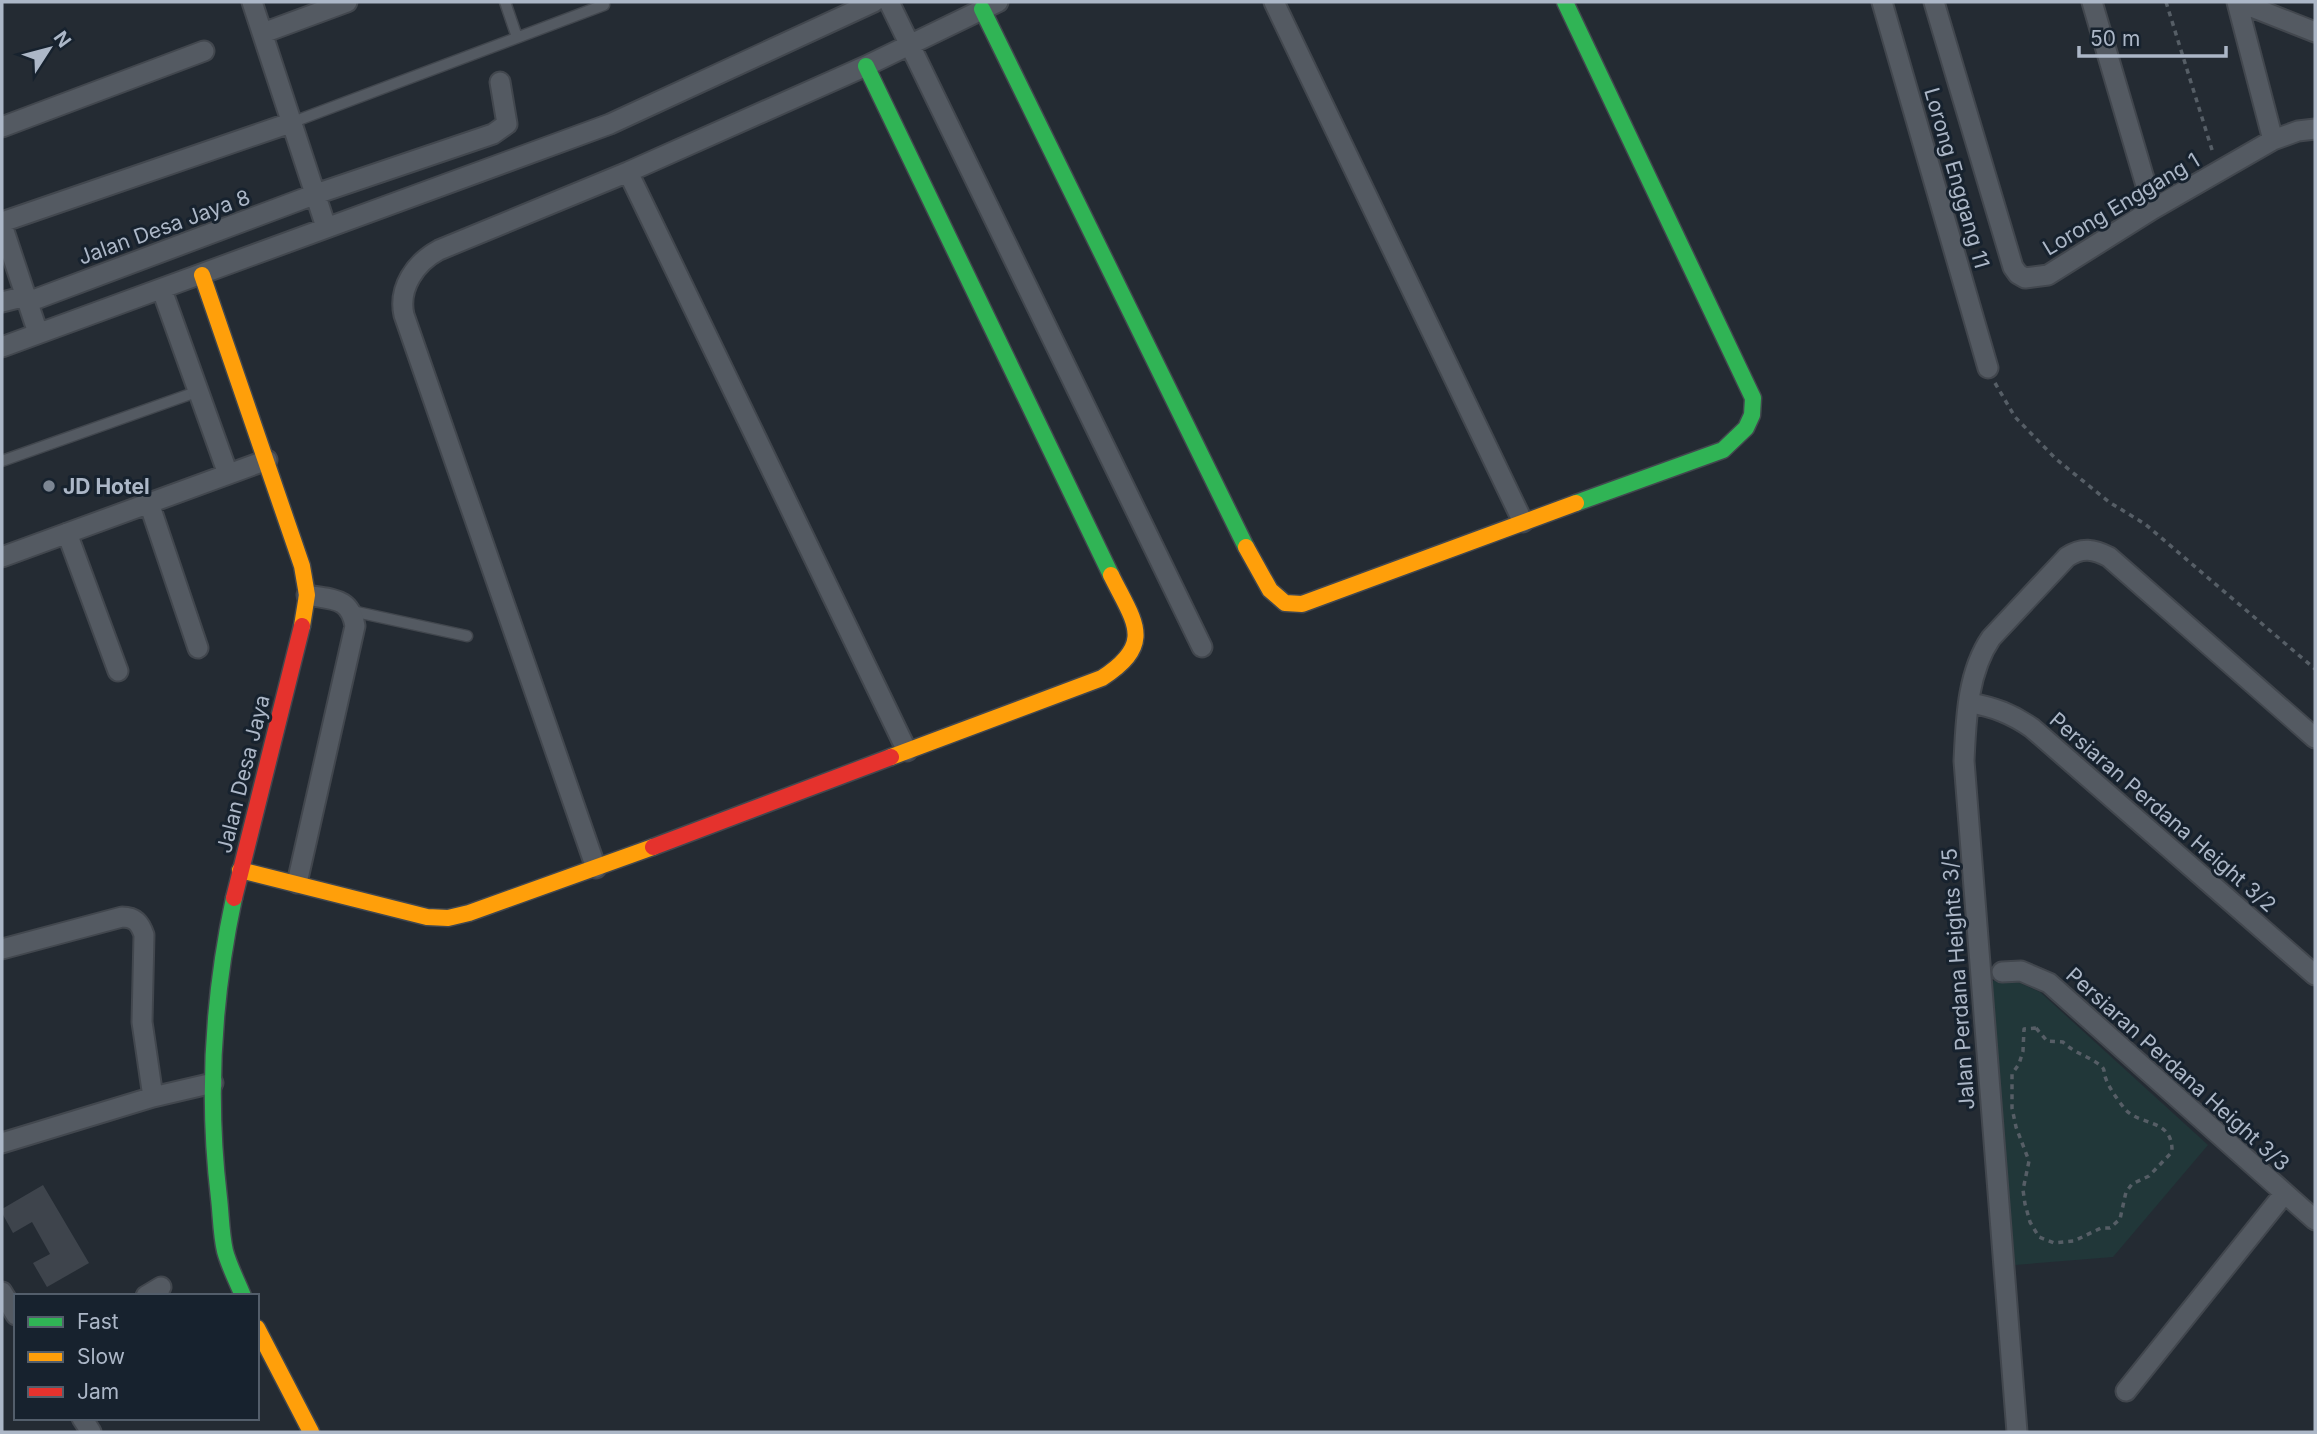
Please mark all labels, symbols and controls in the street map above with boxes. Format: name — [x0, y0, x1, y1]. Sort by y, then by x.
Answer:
north arrow — [14, 14, 84, 84]
scale bar — [2079, 14, 2226, 58]
text: 50 m — [2090, 26, 2140, 51]
text: N — [49, 27, 76, 52]
street label: Lorong Enggang 11 — [1919, 85, 1995, 271]
street label: Lorong Enggang 1 — [2038, 147, 2204, 261]
street label: Jalan Desa Jaya 8 — [75, 184, 253, 270]
place label: JD Hotel — [63, 474, 150, 499]
marker: JD Hotel — [41, 478, 57, 494]
street label: Jalan Desa Jaya — [211, 692, 275, 856]
street label: Persiaran Perdana Height 3/2 — [2045, 707, 2281, 917]
street label: Jalan Perdana Heights 3/5 — [1936, 847, 1980, 1111]
street label: Persiaran Perdana Height 3/3 — [2061, 962, 2295, 1176]
legend — [14, 1294, 259, 1420]
text: Fast — [77, 1309, 119, 1334]
text: Slow — [77, 1344, 125, 1369]
text: Jam — [77, 1379, 119, 1404]

